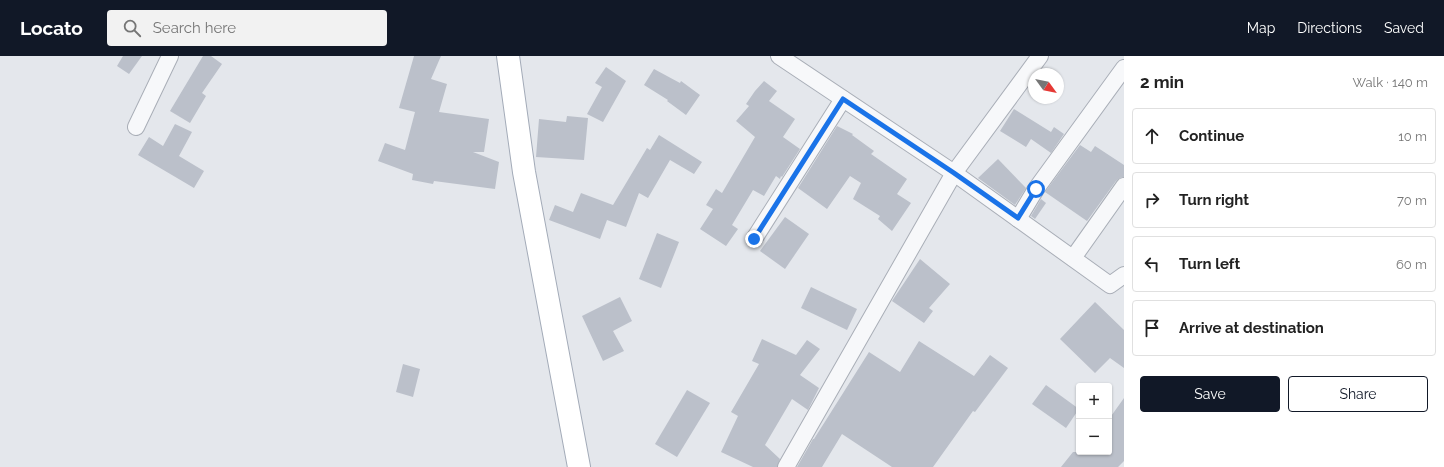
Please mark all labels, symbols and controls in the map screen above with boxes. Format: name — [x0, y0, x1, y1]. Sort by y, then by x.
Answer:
search box — [107, 10, 387, 46]
text: Locato — [20, 17, 83, 39]
icon: search — [121, 17, 143, 39]
text: Search here — [153, 19, 236, 37]
text: Map — [1247, 20, 1275, 36]
text: Directions — [1297, 20, 1362, 36]
text: Saved — [1384, 20, 1424, 36]
north arrow — [1028, 68, 1064, 104]
text: 2 min — [1140, 72, 1184, 92]
text: Walk · 140 m — [1353, 75, 1428, 90]
icon: ahead — [1141, 125, 1163, 147]
text: Continue — [1179, 127, 1244, 145]
text: 10 m — [1398, 129, 1427, 144]
route start — [1027, 180, 1045, 198]
icon: right — [1141, 189, 1163, 211]
text: Turn right — [1179, 191, 1249, 209]
text: 70 m — [1397, 193, 1427, 208]
route end — [745, 230, 763, 248]
icon: left — [1141, 253, 1163, 275]
text: Turn left — [1179, 255, 1240, 273]
text: 60 m — [1396, 257, 1427, 272]
icon: arrive — [1141, 317, 1163, 339]
text: Arrive at destination — [1179, 319, 1324, 337]
button: Save — [1140, 376, 1280, 412]
button: Share — [1288, 376, 1428, 412]
map controls — [1076, 383, 1112, 455]
button: + — [1076, 383, 1112, 419]
button: − — [1076, 419, 1112, 455]

